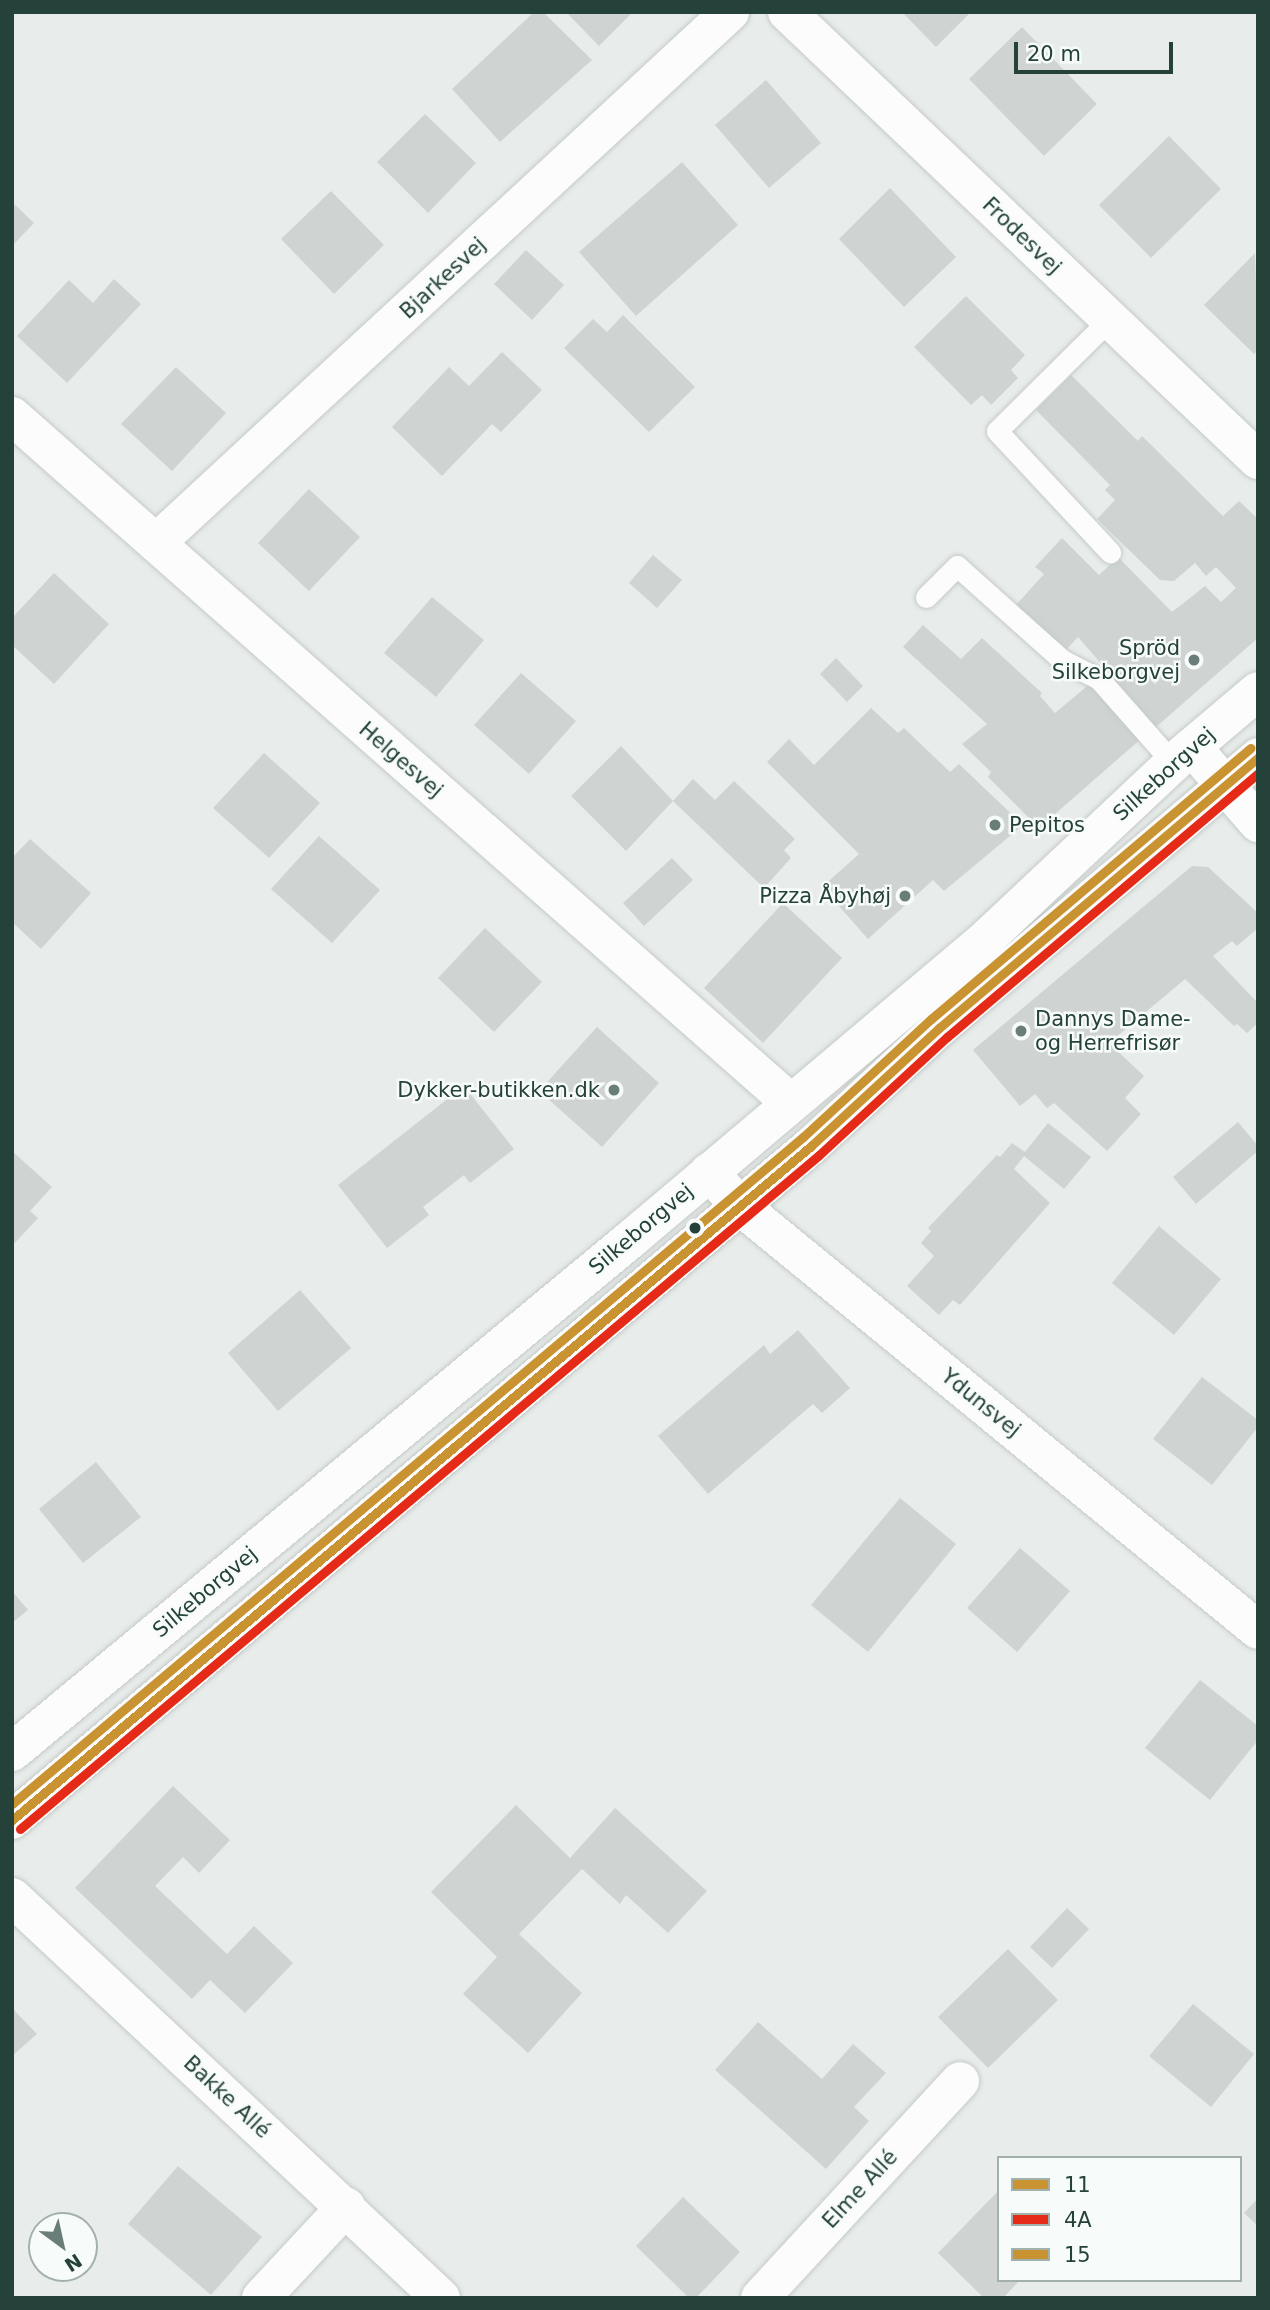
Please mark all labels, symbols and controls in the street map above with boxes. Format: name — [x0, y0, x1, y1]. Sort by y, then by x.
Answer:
scale bar — [1018, 28, 1177, 72]
text: 20 m — [1027, 42, 1081, 66]
street label: Frodesvej — [977, 192, 1067, 280]
street label: Bjarkesvej — [395, 232, 491, 324]
place label: Spröd Silkeborgvej — [1052, 635, 1180, 685]
marker: Spröd Silkeborgvej — [1186, 652, 1202, 668]
street label: Helgesvej — [354, 717, 448, 803]
street label: Silkeborgvej — [1108, 722, 1220, 826]
place label: Pepitos — [1009, 812, 1085, 838]
marker: Pepitos — [987, 817, 1003, 833]
place label: Pizza Åbyhøj — [759, 883, 891, 909]
marker: Pizza Åbyhøj — [897, 888, 913, 904]
place label: Dannys Dame- og Herrefrisør — [1035, 1006, 1191, 1056]
marker: Dannys Dame- og Herrefrisør — [1013, 1023, 1029, 1039]
place label: Dykker-butikken.dk — [397, 1077, 600, 1103]
marker: Dykker-butikken.dk — [606, 1082, 622, 1098]
street label: Silkeborgvej — [584, 1178, 698, 1280]
unlabelled marker — [688, 1221, 702, 1235]
street label: Ydunsvej — [936, 1363, 1026, 1443]
street label: Silkeborgvej — [148, 1541, 262, 1643]
street label: Bakke Allé — [178, 2050, 276, 2144]
street label: Elme Allé — [817, 2145, 903, 2233]
legend — [997, 2156, 1242, 2282]
text: 11 — [1064, 2173, 1091, 2197]
text: 4A — [1064, 2208, 1092, 2232]
north arrow — [28, 2212, 98, 2282]
text: 15 — [1064, 2243, 1091, 2267]
text: N — [61, 2249, 86, 2276]

